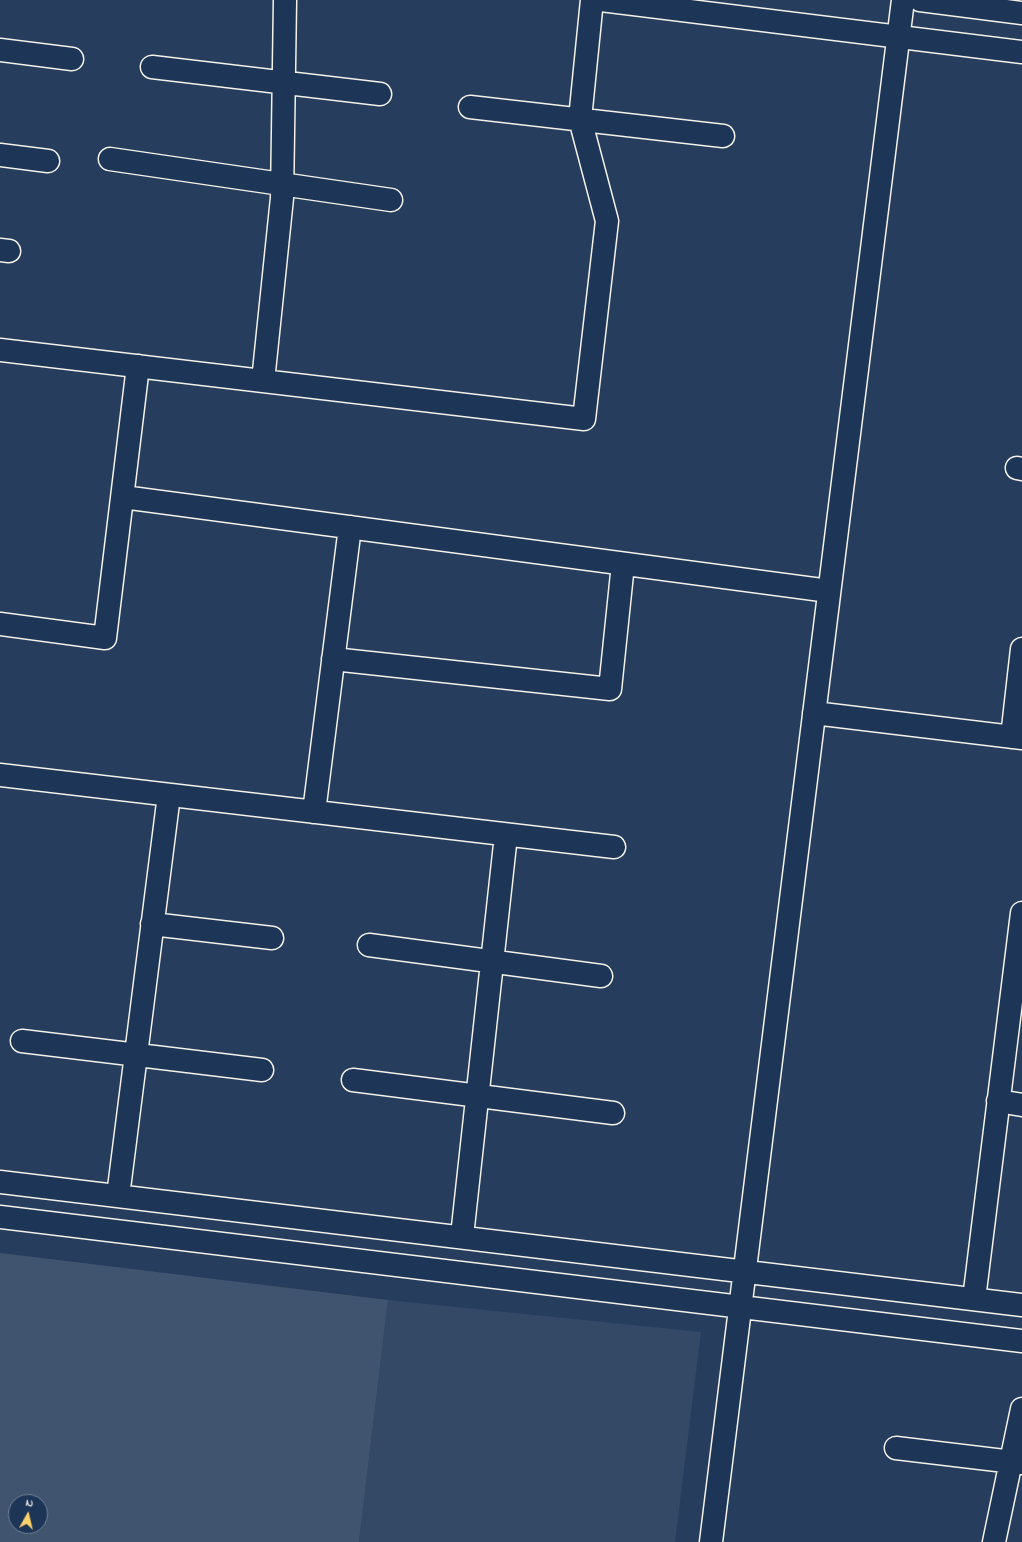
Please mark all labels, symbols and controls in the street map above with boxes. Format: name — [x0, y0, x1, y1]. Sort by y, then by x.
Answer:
north arrow — [8, 1494, 48, 1534]
text: N — [25, 1495, 34, 1512]

